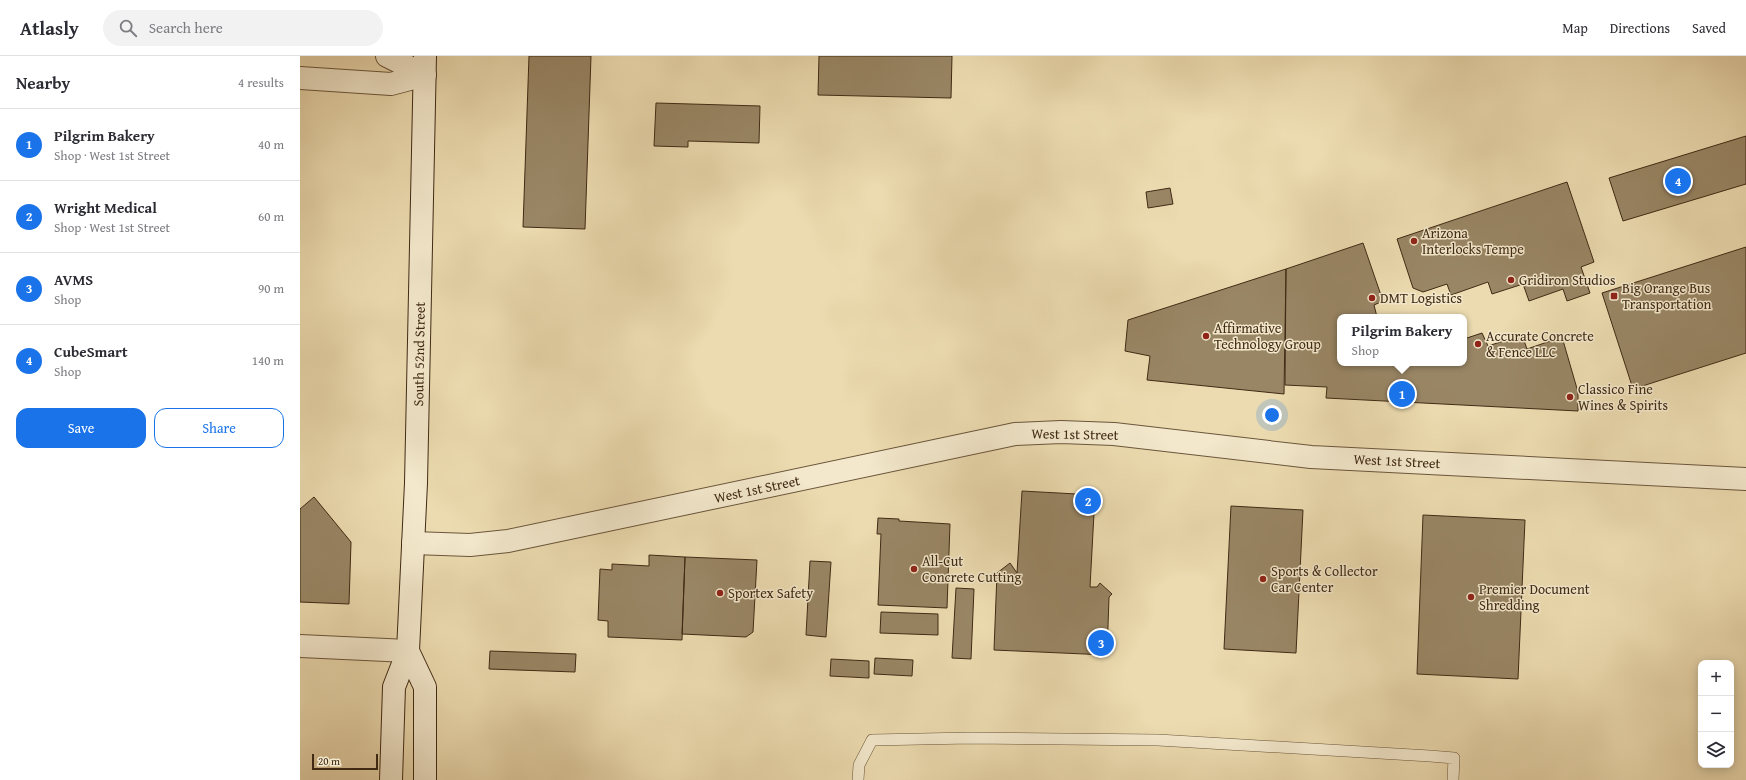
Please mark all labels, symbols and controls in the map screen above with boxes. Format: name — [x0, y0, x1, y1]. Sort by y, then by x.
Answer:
search box — [103, 10, 383, 46]
text: Atlasly — [20, 14, 79, 42]
icon: search — [117, 17, 139, 39]
text: Search here — [149, 17, 223, 38]
text: Map — [1562, 18, 1588, 38]
text: Directions — [1610, 18, 1670, 38]
text: Saved — [1692, 18, 1726, 38]
text: Nearby — [16, 70, 70, 95]
text: 4 results — [238, 73, 284, 92]
text: Pilgrim Bakery — [54, 125, 155, 146]
text: 1 — [26, 135, 32, 154]
text: 40 m — [258, 135, 284, 154]
text: Shop · West 1st Street — [54, 146, 170, 165]
pin: 4 — [1665, 166, 1691, 196]
text: Wright Medical — [54, 197, 157, 218]
text: 2 — [26, 207, 32, 226]
text: 60 m — [258, 207, 284, 226]
text: Shop · West 1st Street — [54, 218, 170, 237]
place label: Arizona Interlocks Tempe — [1422, 223, 1524, 259]
marker: Arizona Interlocks Tempe — [1409, 236, 1419, 246]
text: AVMS — [54, 269, 93, 290]
place label: Gridiron Studios — [1519, 270, 1615, 290]
marker: Gridiron Studios — [1506, 275, 1516, 285]
place label: Big Orange Bus Transportation — [1622, 278, 1712, 314]
text: 3 — [26, 279, 32, 298]
text: 90 m — [258, 279, 284, 298]
place label: DMT Logistics — [1380, 288, 1462, 308]
text: Shop — [54, 290, 81, 309]
marker: Big Orange Bus Transportation — [1609, 291, 1619, 301]
marker: DMT Logistics — [1367, 293, 1377, 303]
street label: South 52nd Street — [408, 301, 430, 407]
popup — [1337, 314, 1467, 366]
place label: Affirmative Technology Group — [1214, 318, 1321, 354]
text: Pilgrim Bakery — [1352, 320, 1452, 341]
place label: Accurate Concrete & Fence LLC — [1486, 326, 1594, 362]
marker: Affirmative Technology Group — [1201, 331, 1211, 341]
marker: Accurate Concrete & Fence LLC — [1473, 339, 1483, 349]
text: CubeSmart — [54, 341, 128, 362]
text: Shop — [1352, 341, 1379, 360]
text: 4 — [26, 351, 32, 370]
text: 140 m — [252, 351, 284, 370]
text: Shop — [54, 362, 81, 381]
pin: 1 — [1389, 379, 1415, 409]
place label: Classico Fine Wines & Spirits — [1578, 379, 1668, 415]
marker: Classico Fine Wines & Spirits — [1565, 392, 1575, 402]
your location — [1262, 405, 1282, 425]
button: Save — [16, 408, 146, 448]
button: Share — [154, 408, 284, 448]
street label: West 1st Street — [1031, 423, 1119, 445]
street label: West 1st Street — [1353, 449, 1441, 473]
street label: West 1st Street — [712, 470, 802, 508]
pin: 2 — [1075, 486, 1101, 516]
place label: All-Cut Concrete Cutting — [922, 551, 1021, 587]
place label: Sports & Collector Car Center — [1271, 561, 1378, 597]
marker: All-Cut Concrete Cutting — [909, 564, 919, 574]
marker: Sports & Collector Car Center — [1258, 574, 1268, 584]
place label: Premier Document Shredding — [1479, 579, 1590, 615]
place label: Sportex Safety — [728, 583, 813, 603]
marker: Sportex Safety — [715, 588, 725, 598]
marker: Premier Document Shredding — [1466, 592, 1476, 602]
pin: 3 — [1088, 628, 1114, 658]
map controls — [1698, 660, 1734, 768]
button: + — [1698, 660, 1734, 696]
button: − — [1698, 696, 1734, 732]
button: layers — [1698, 732, 1734, 768]
scale bar — [312, 752, 378, 771]
text: 20 m — [318, 753, 340, 769]

